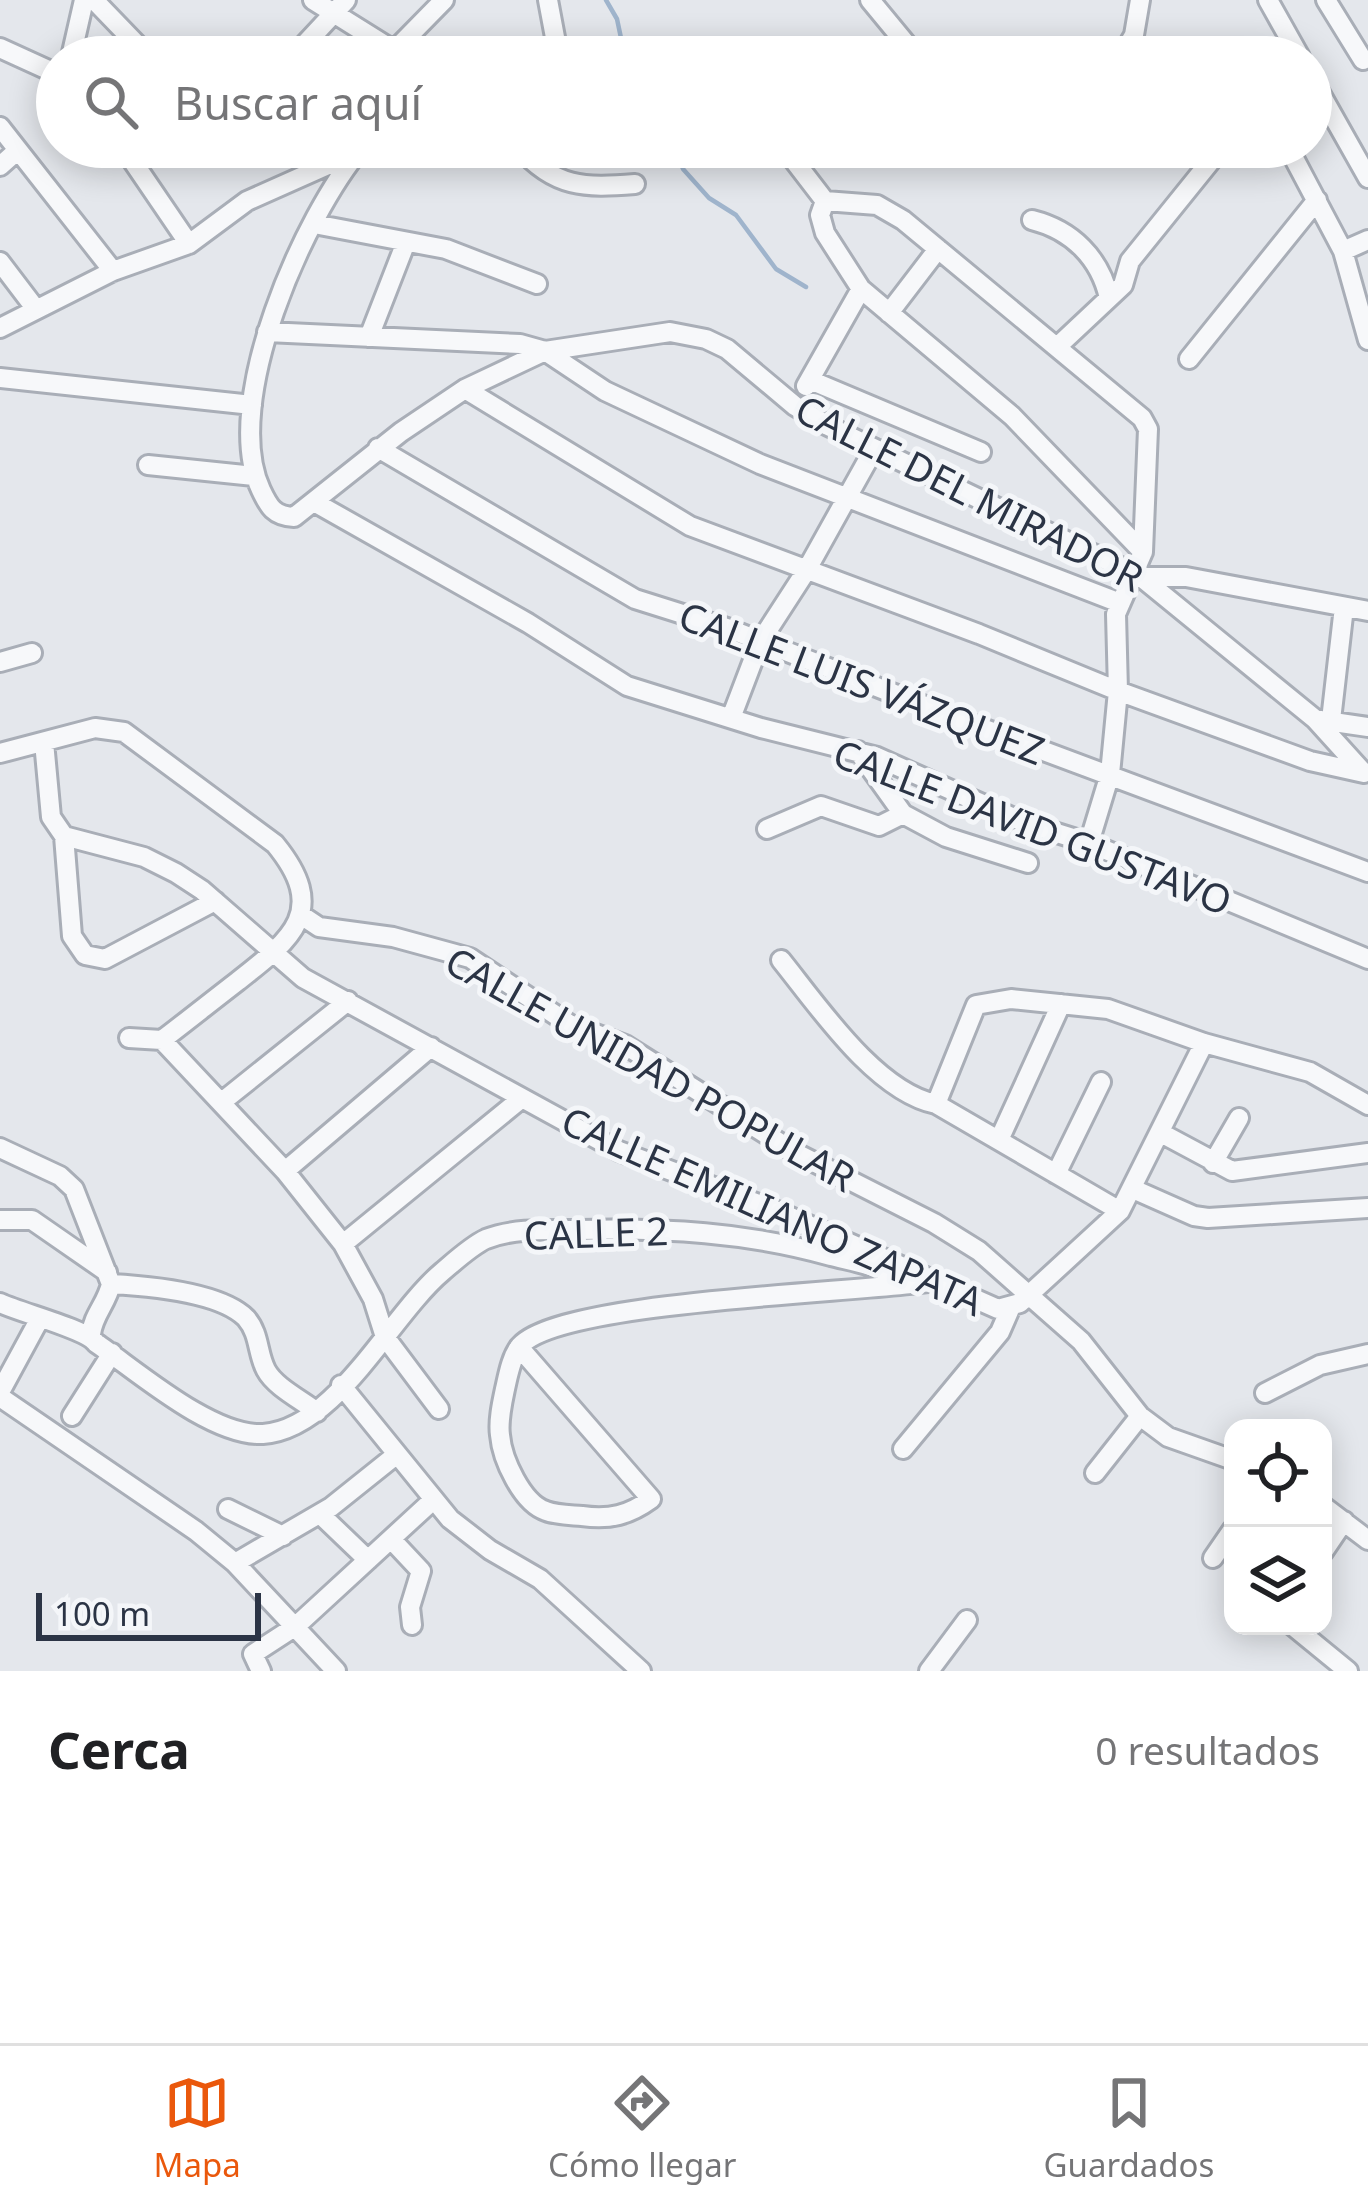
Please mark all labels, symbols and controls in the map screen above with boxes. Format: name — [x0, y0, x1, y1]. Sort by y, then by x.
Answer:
search box — [36, 36, 1332, 168]
icon: search — [78, 69, 144, 135]
text: Buscar aquí — [174, 72, 422, 133]
street label: CALLE DEL MIRADOR — [787, 381, 1153, 603]
street label: CALLE LUIS VÁZQUEZ — [672, 588, 1052, 776]
street label: CALLE DAVID GUSTAVO — [826, 726, 1240, 926]
street label: CALLE UNIDAD POPULAR — [437, 933, 865, 1203]
street label: CALLE EMILIANO ZAPATA — [554, 1093, 992, 1327]
street label: CALLE 2 — [523, 1203, 669, 1261]
map controls — [1224, 1419, 1332, 1635]
button: locate — [1224, 1419, 1332, 1527]
button: layers — [1224, 1527, 1332, 1635]
scale bar — [36, 1587, 261, 1640]
text: 100 m — [54, 1591, 150, 1636]
text: Cerca — [48, 1714, 190, 1784]
text: 0 resultados — [1095, 1723, 1320, 1776]
tab: Mapa — [154, 2070, 241, 2187]
tab: Cómo llegar — [548, 2070, 736, 2187]
tab: Guardados — [1044, 2070, 1214, 2187]

